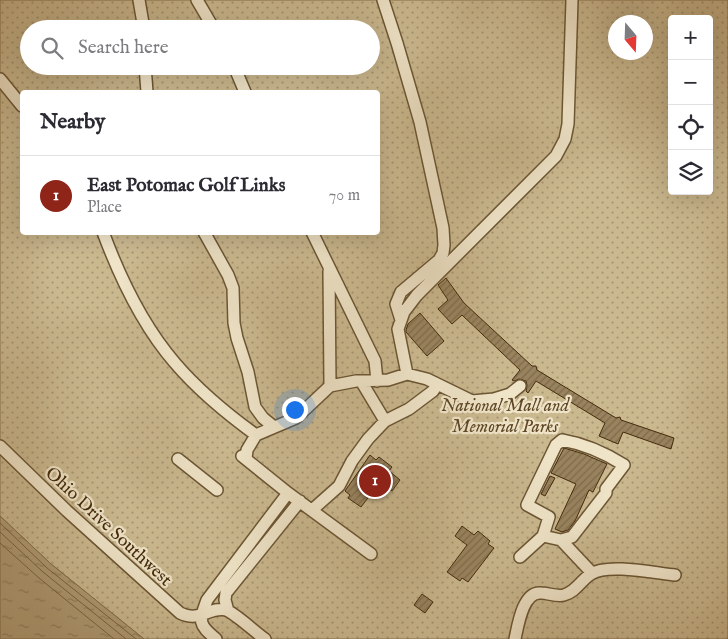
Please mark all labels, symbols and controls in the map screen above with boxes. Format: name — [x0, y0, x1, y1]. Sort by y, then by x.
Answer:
north arrow — [608, 15, 653, 60]
map controls — [668, 15, 713, 195]
button: + — [668, 15, 713, 60]
search box — [20, 20, 380, 75]
icon: search — [38, 34, 66, 62]
text: Search here — [78, 36, 169, 60]
button: − — [668, 60, 713, 105]
button: locate — [668, 105, 713, 150]
text: Nearby — [40, 109, 105, 136]
button: layers — [668, 150, 713, 195]
text: East Potomac Golf Links — [87, 174, 286, 198]
text: 1 — [53, 186, 59, 206]
text: 70 m — [329, 186, 360, 206]
text: Place — [87, 198, 122, 218]
park label: National Mall and Memorial Parks — [441, 395, 570, 439]
your location — [282, 397, 308, 423]
street label: Ohio Drive Southwest — [40, 462, 176, 592]
pin: 1 — [359, 462, 391, 500]

